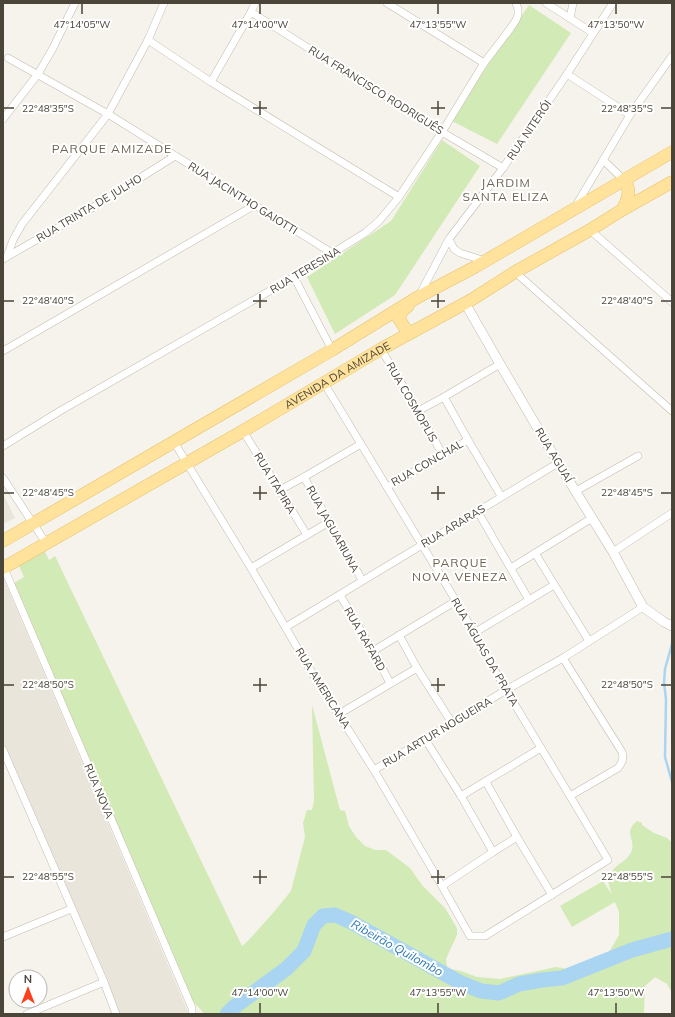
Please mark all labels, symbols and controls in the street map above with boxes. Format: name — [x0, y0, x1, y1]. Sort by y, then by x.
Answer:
text: 47°14'05"W — [54, 18, 110, 31]
text: 47°14'00"W — [232, 18, 288, 31]
text: 47°13'55"W — [410, 18, 466, 31]
text: 47°13'50"W — [588, 18, 644, 31]
street label: RUA FRANCISCO RODRIGUÊS — [306, 43, 446, 137]
street label: RUA NITERÓI — [504, 97, 554, 163]
text: 22°48'35"S — [22, 102, 74, 115]
text: 22°48'35"S — [601, 102, 653, 115]
district label: PARQUE AMIZADE — [52, 141, 172, 156]
street label: RUA JACINTHO GAIOTTI — [186, 159, 300, 237]
street label: RUA TRINTA DE JULHO — [34, 171, 144, 245]
district label: JARDIM SANTA ELIZA — [462, 175, 550, 204]
street label: RUA TERESINA — [267, 243, 343, 297]
text: 22°48'40"S — [22, 294, 74, 307]
text: 22°48'40"S — [601, 294, 653, 307]
street label: AVENIDA DA AMIZADE — [282, 338, 393, 412]
street label: RUA COSMOPLIS — [383, 360, 441, 445]
street label: RUA AGUAÍ — [532, 425, 576, 486]
street label: RUA CONCHAL — [389, 437, 465, 489]
street label: RUA ITAPIRA — [251, 450, 299, 516]
street label: RUA JAGUARIUNA — [303, 483, 363, 575]
text: 22°48'45"S — [22, 486, 74, 499]
text: 22°48'45"S — [601, 486, 653, 499]
street label: RUA ARARAS — [418, 501, 488, 551]
district label: PARQUE NOVA VENEZA — [412, 555, 508, 584]
street label: RUA ÁGUAS DA PRATA — [448, 595, 522, 709]
street label: RUA RAFARD — [341, 605, 389, 673]
street label: RUA AMERICANA — [292, 645, 354, 731]
text: 22°48'50"S — [22, 678, 74, 691]
text: 22°48'50"S — [601, 678, 653, 691]
street label: RUA ARTUR NOGUEIRA — [380, 694, 494, 770]
street label: RUA NOVA — [81, 761, 117, 821]
text: 22°48'55"S — [22, 870, 74, 883]
text: 22°48'55"S — [601, 870, 653, 883]
water label: Ribeirão Quilombo — [349, 916, 446, 979]
north arrow — [8, 969, 48, 1009]
text: N — [24, 972, 32, 986]
text: 47°14'00"W — [232, 986, 288, 999]
text: 47°13'55"W — [410, 986, 466, 999]
text: 47°13'50"W — [588, 986, 644, 999]

